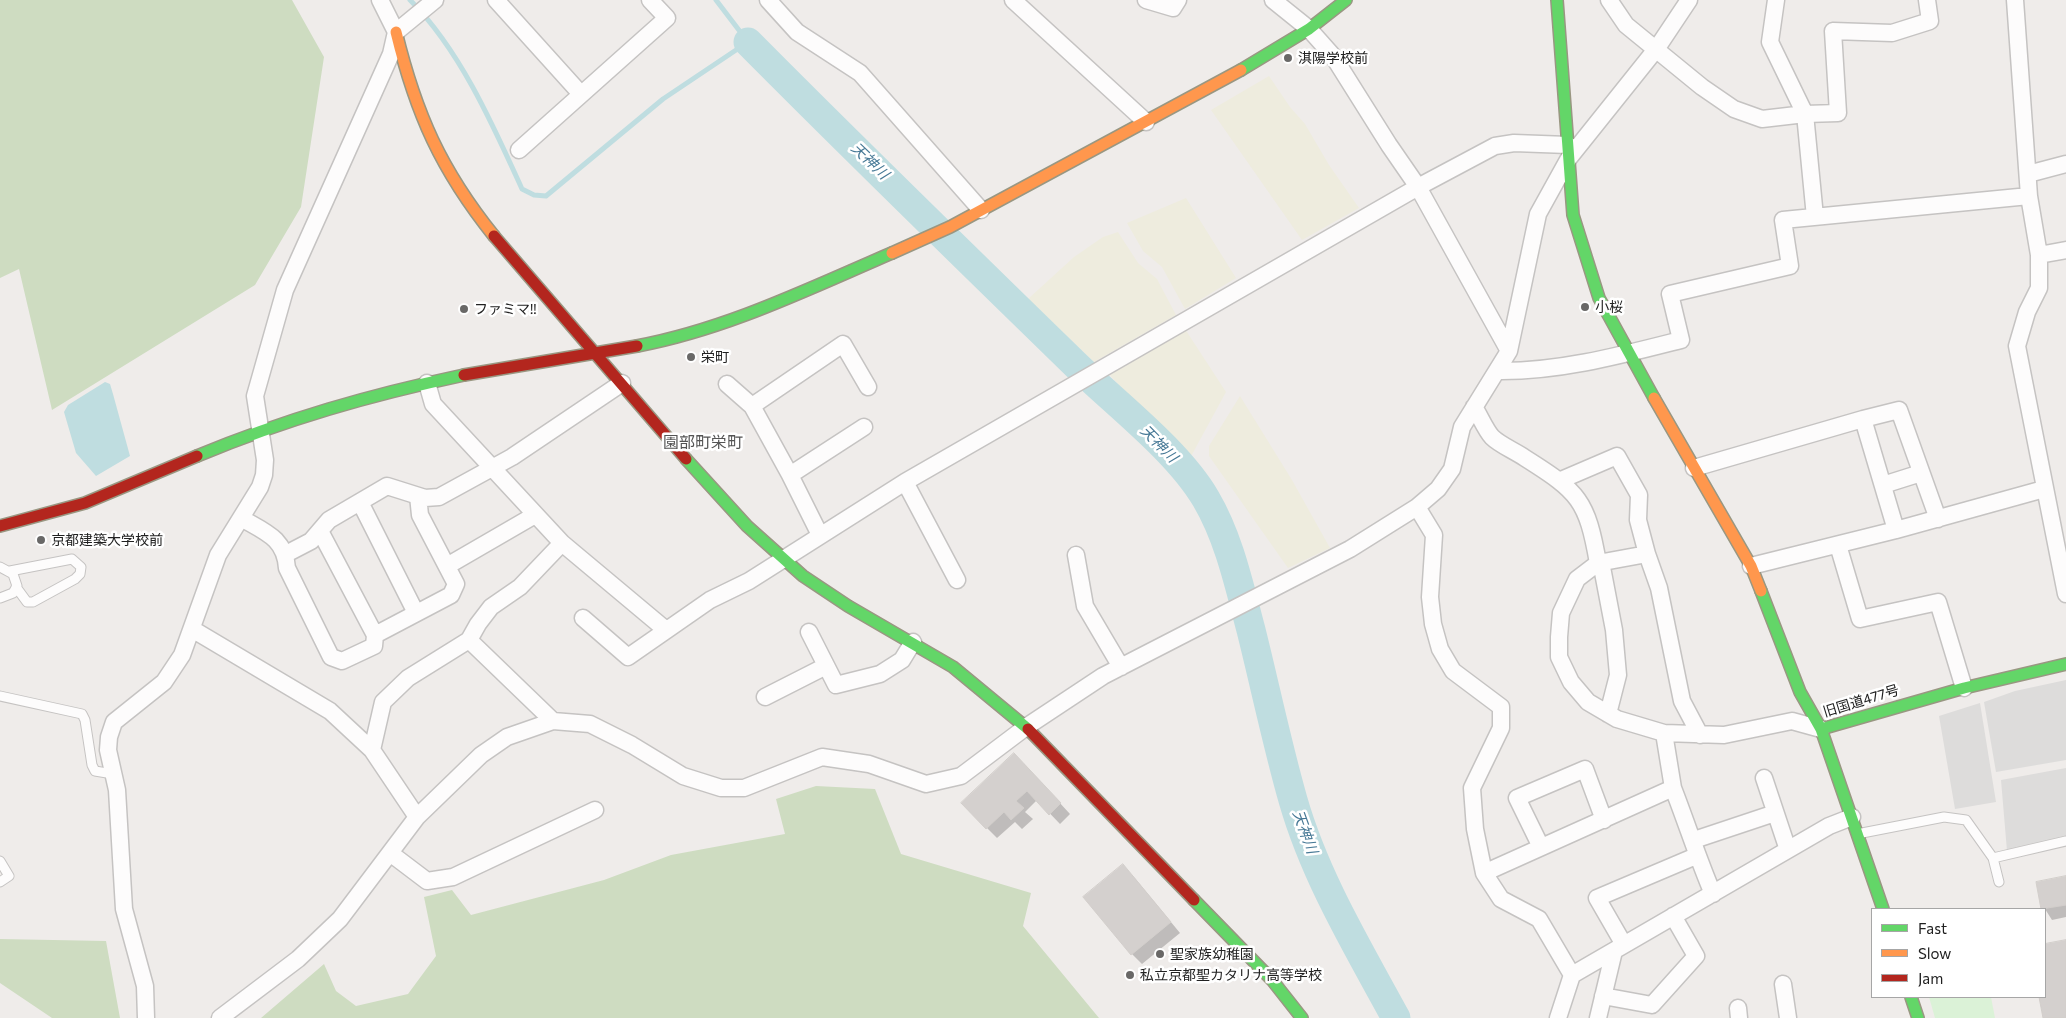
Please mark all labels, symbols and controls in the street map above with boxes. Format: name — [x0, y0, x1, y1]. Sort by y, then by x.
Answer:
place label: 淇陽学校前 — [1298, 50, 1368, 66]
marker: 淇陽学校前 — [1282, 52, 1294, 64]
water label: 天神川 — [848, 139, 892, 183]
place label: 小桜 — [1595, 299, 1623, 315]
place label: ファミマ!! — [474, 301, 537, 317]
marker: 小桜 — [1579, 301, 1591, 313]
marker: ファミマ!! — [458, 303, 470, 315]
place label: 栄町 — [701, 349, 729, 365]
marker: 栄町 — [685, 351, 697, 363]
water label: 天神川 — [1137, 422, 1181, 466]
district label: 園部町栄町 — [663, 433, 743, 453]
place label: 京都建築大学校前 — [51, 532, 163, 548]
marker: 京都建築大学校前 — [35, 534, 47, 546]
street label: 旧国道477号 — [1821, 681, 1901, 721]
water label: 天神川 — [1289, 808, 1321, 856]
legend — [1871, 908, 2046, 998]
text: Fast — [1918, 919, 1947, 937]
text: Slow — [1918, 944, 1951, 962]
place label: 聖家族幼稚園 — [1170, 946, 1254, 962]
marker: 聖家族幼稚園 — [1154, 948, 1166, 960]
place label: 私立京都聖カタリナ高等学校 — [1140, 967, 1322, 983]
marker: 私立京都聖カタリナ高等学校 — [1124, 969, 1136, 981]
text: Jam — [1918, 969, 1943, 987]

